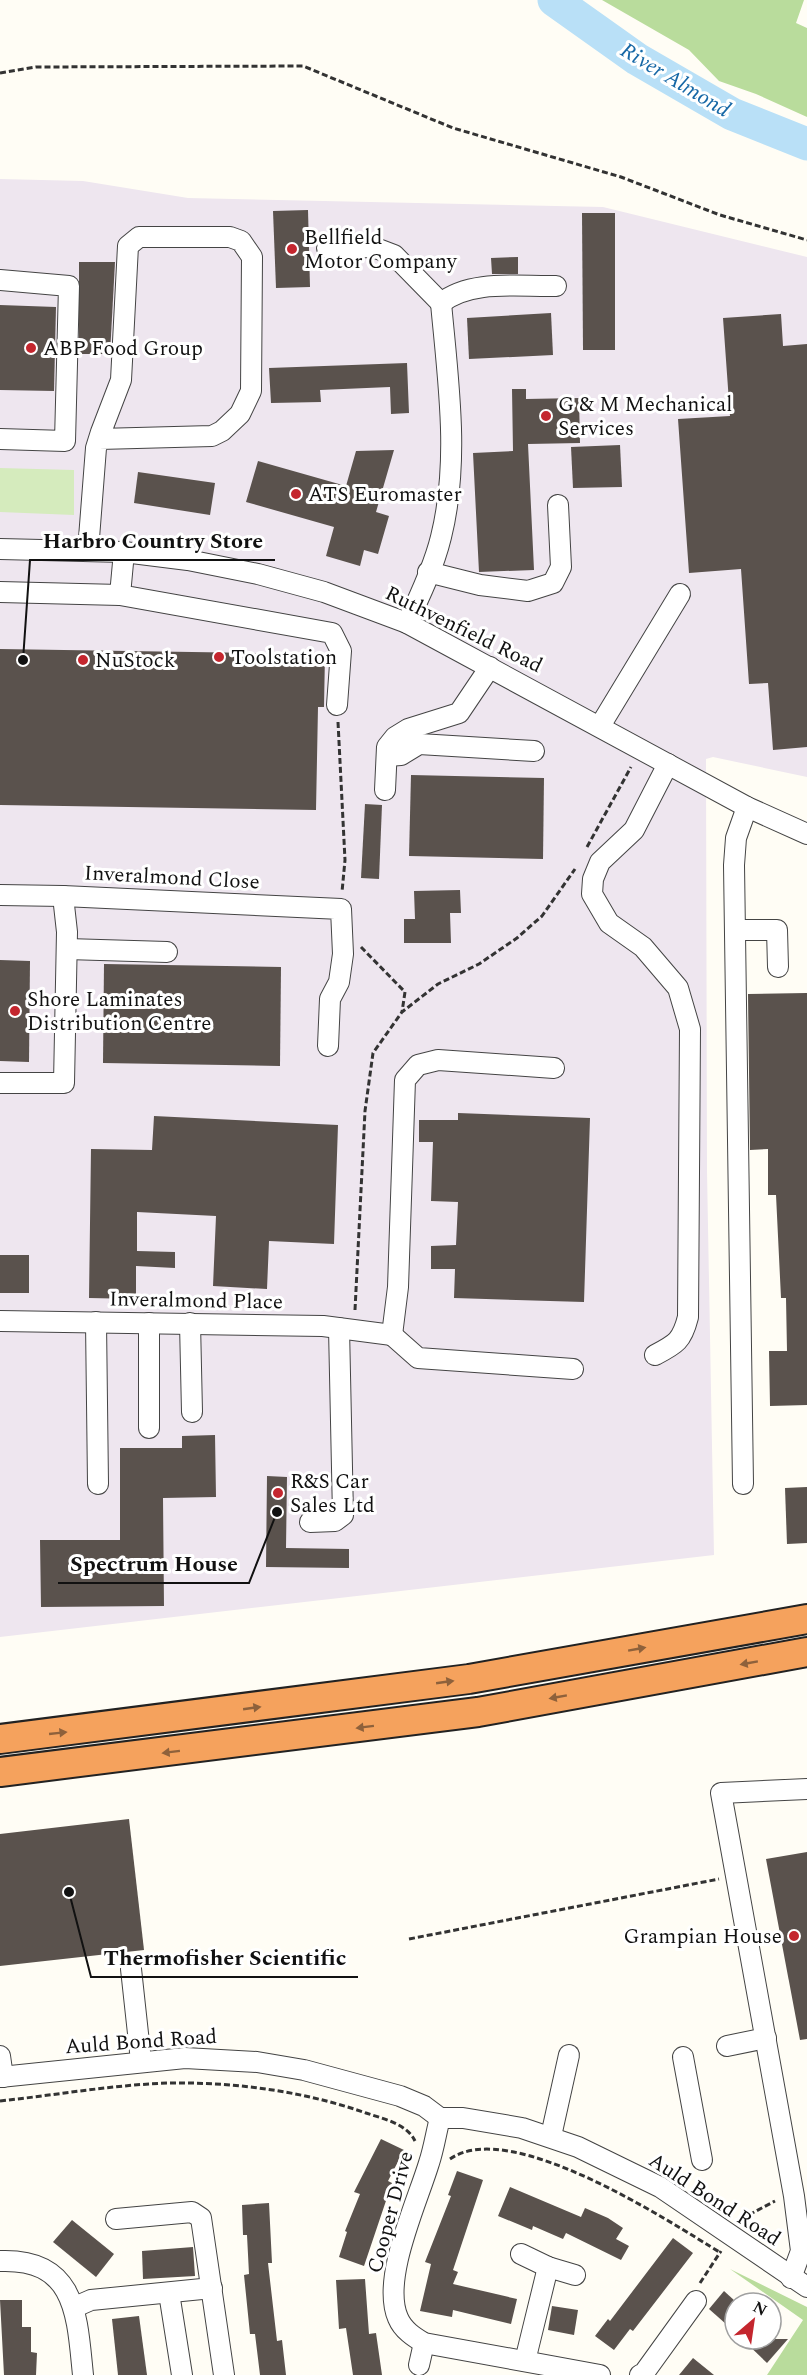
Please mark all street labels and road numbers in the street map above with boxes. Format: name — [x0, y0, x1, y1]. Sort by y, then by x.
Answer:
street label: Ruthvenfield Road — [379, 578, 548, 682]
street label: Inveralmond Close — [83, 857, 261, 899]
street label: Inveralmond Place — [109, 1283, 283, 1319]
street label: Auld Bond Road — [64, 2021, 218, 2063]
street label: Auld Bond Road — [642, 2145, 787, 2255]
street label: Cooper Drive — [359, 2148, 423, 2277]

